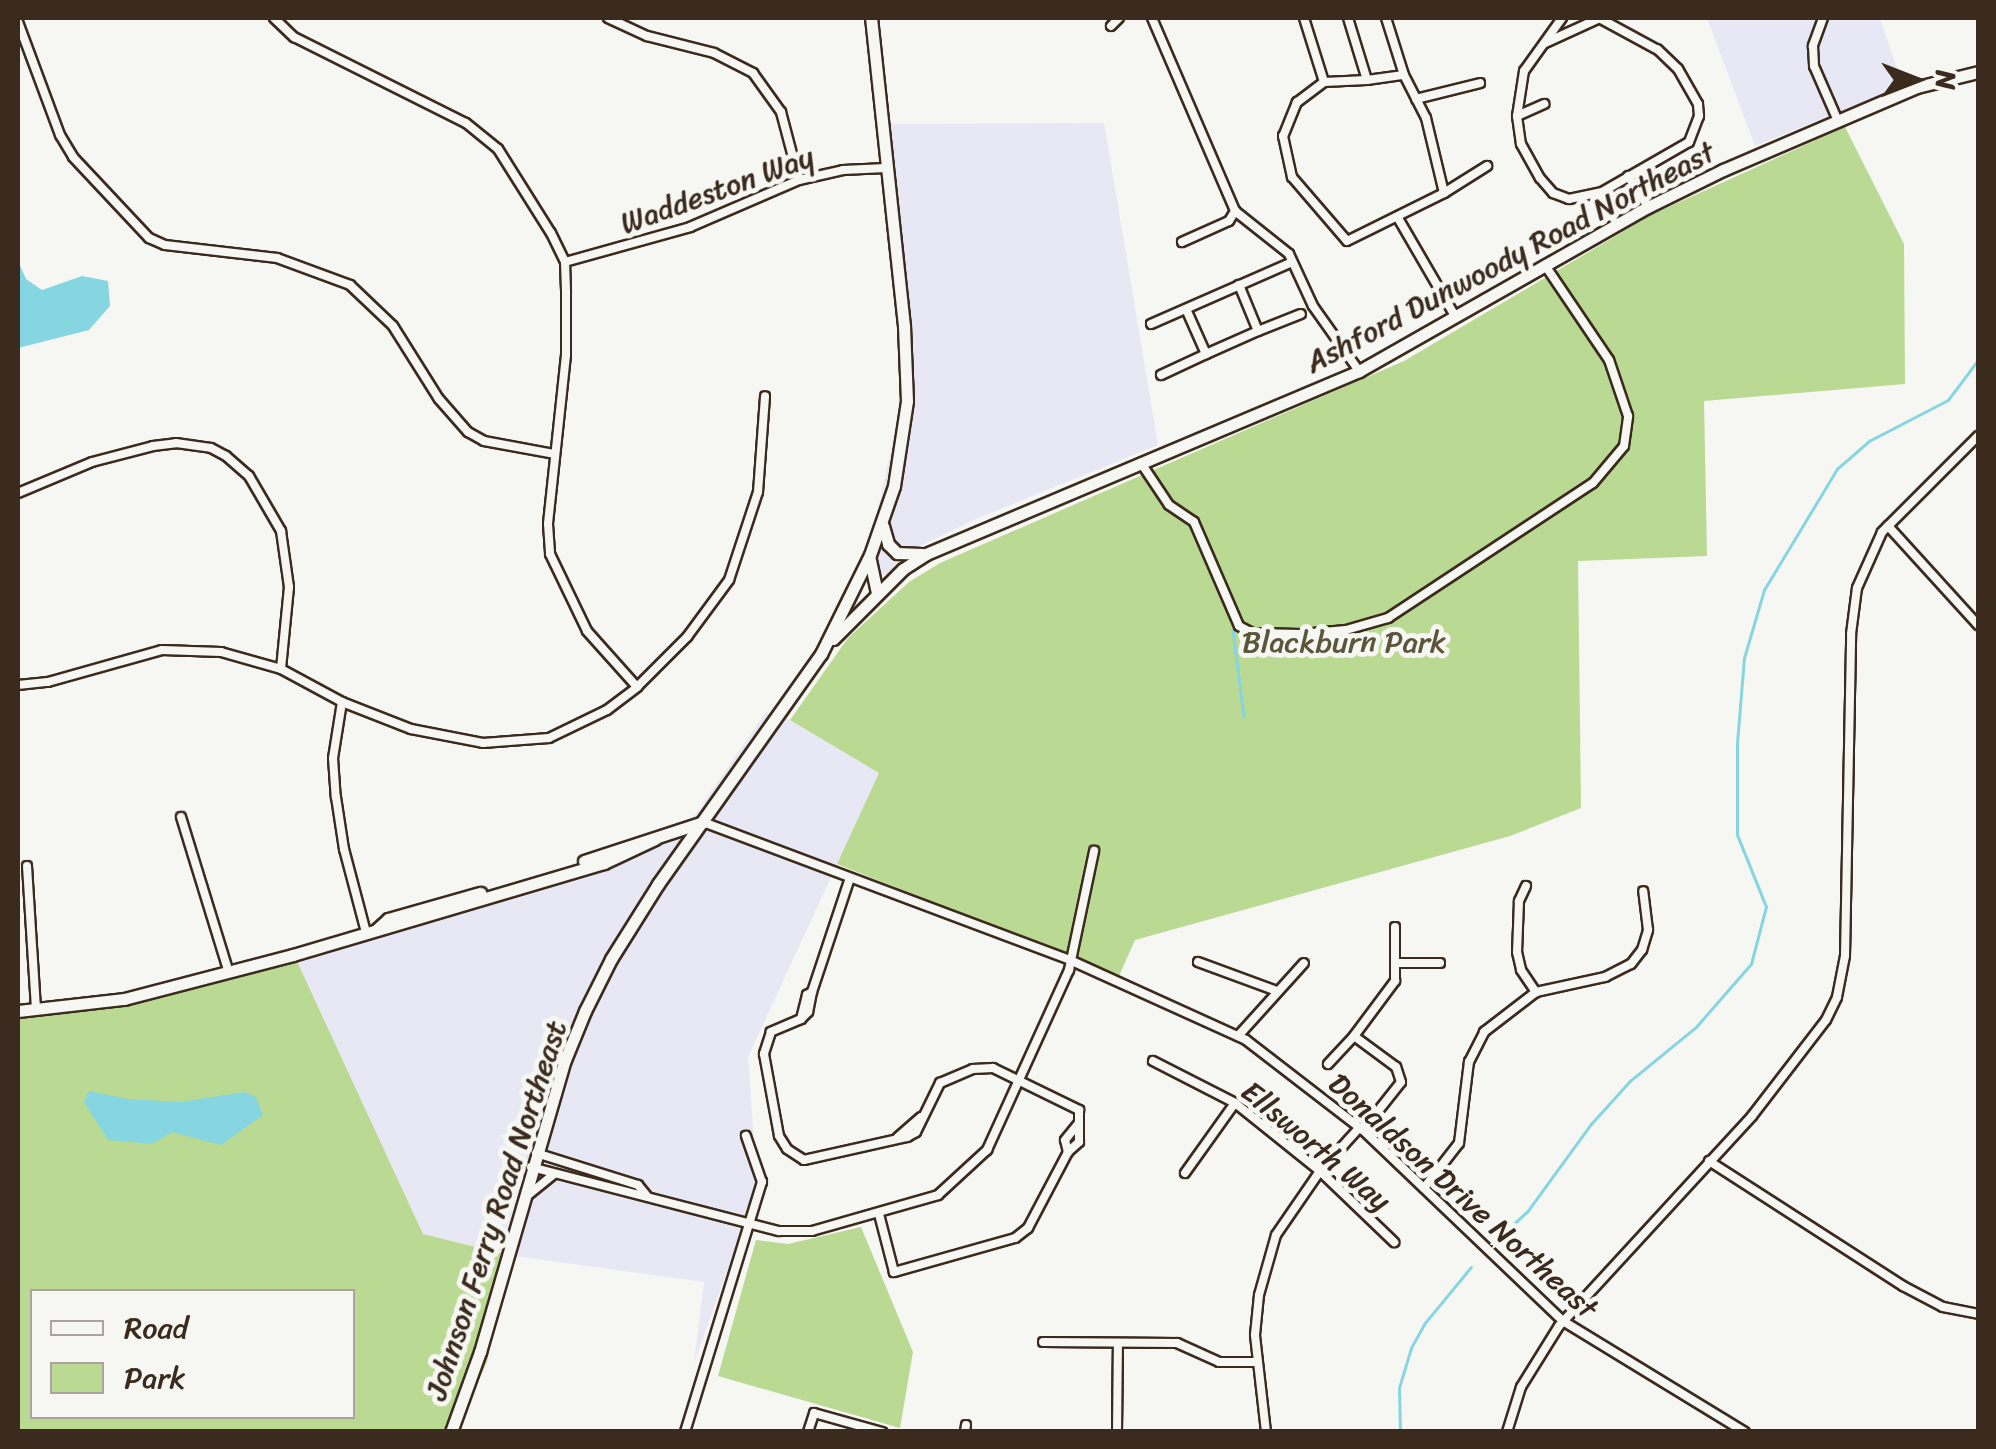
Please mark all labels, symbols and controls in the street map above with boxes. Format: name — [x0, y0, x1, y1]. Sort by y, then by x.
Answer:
north arrow — [1866, 30, 1966, 130]
text: N — [1922, 70, 1971, 90]
street label: Ashford Dunwoody Road Northeast — [1298, 133, 1722, 381]
street label: Waddeston Way — [615, 138, 819, 242]
park label: Blackburn Park — [1242, 624, 1446, 660]
street label: Johnson Ferry Road Northeast — [417, 1015, 575, 1405]
street label: Donaldson Drive Northeast — [1320, 1065, 1606, 1327]
street label: Ellsworth Way — [1234, 1073, 1398, 1219]
legend — [30, 1289, 355, 1419]
text: Road — [124, 1301, 188, 1355]
text: Park — [124, 1351, 186, 1405]

